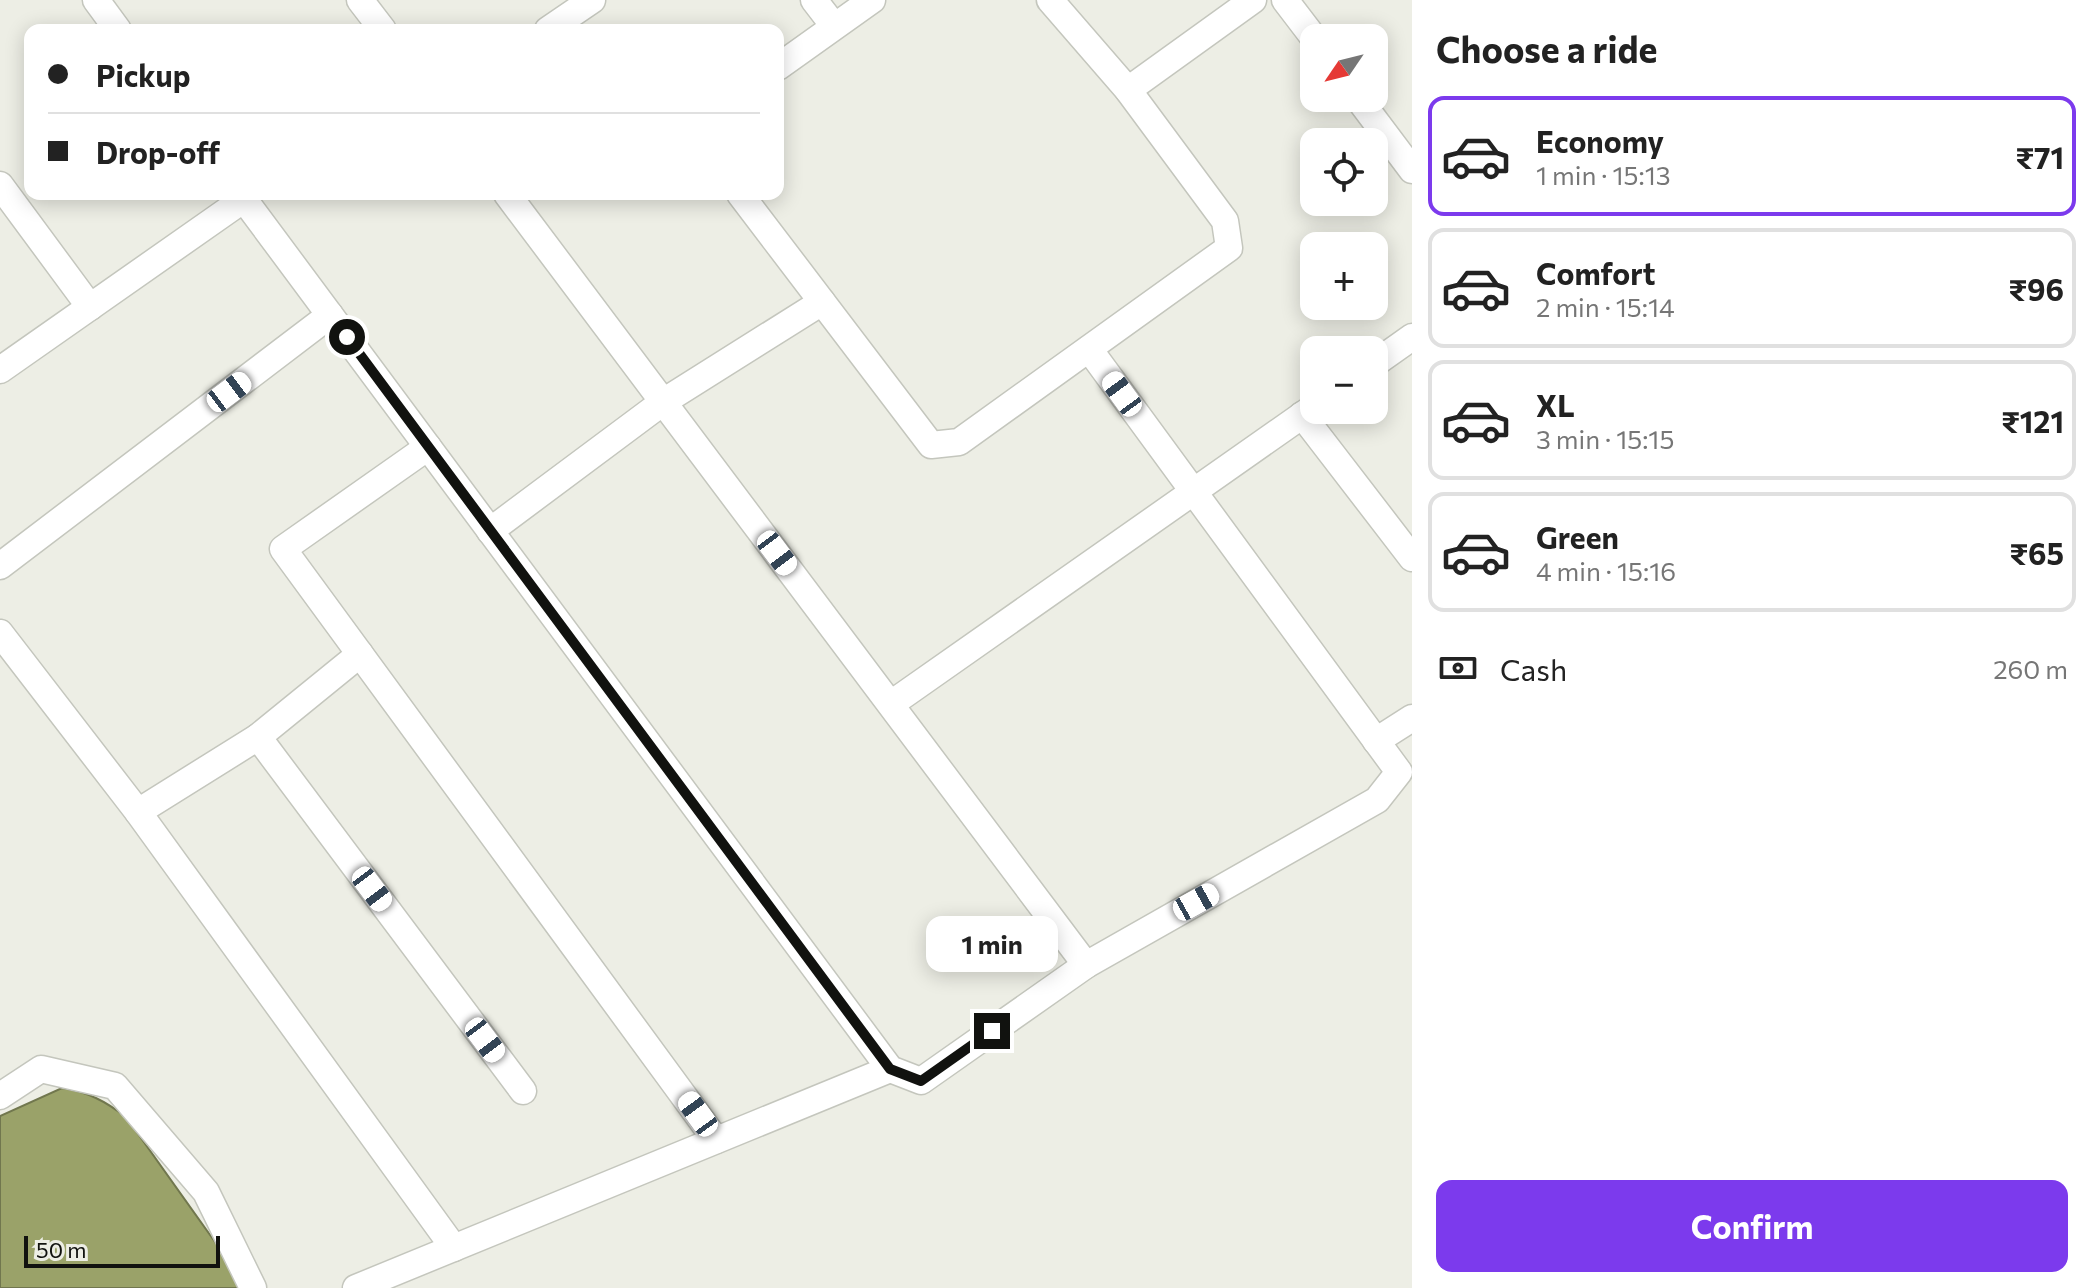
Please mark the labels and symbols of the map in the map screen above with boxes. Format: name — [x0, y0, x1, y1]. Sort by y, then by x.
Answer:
north arrow — [1300, 24, 1388, 112]
route start — [329, 319, 365, 355]
car — [203, 368, 255, 416]
car — [1098, 368, 1146, 420]
car — [753, 527, 801, 579]
car — [348, 863, 396, 915]
car — [1169, 880, 1223, 924]
callout: 1 min — [926, 915, 1058, 971]
route end — [974, 1013, 1010, 1049]
car — [461, 1014, 509, 1066]
car — [674, 1088, 722, 1140]
scale bar — [24, 1232, 220, 1268]

